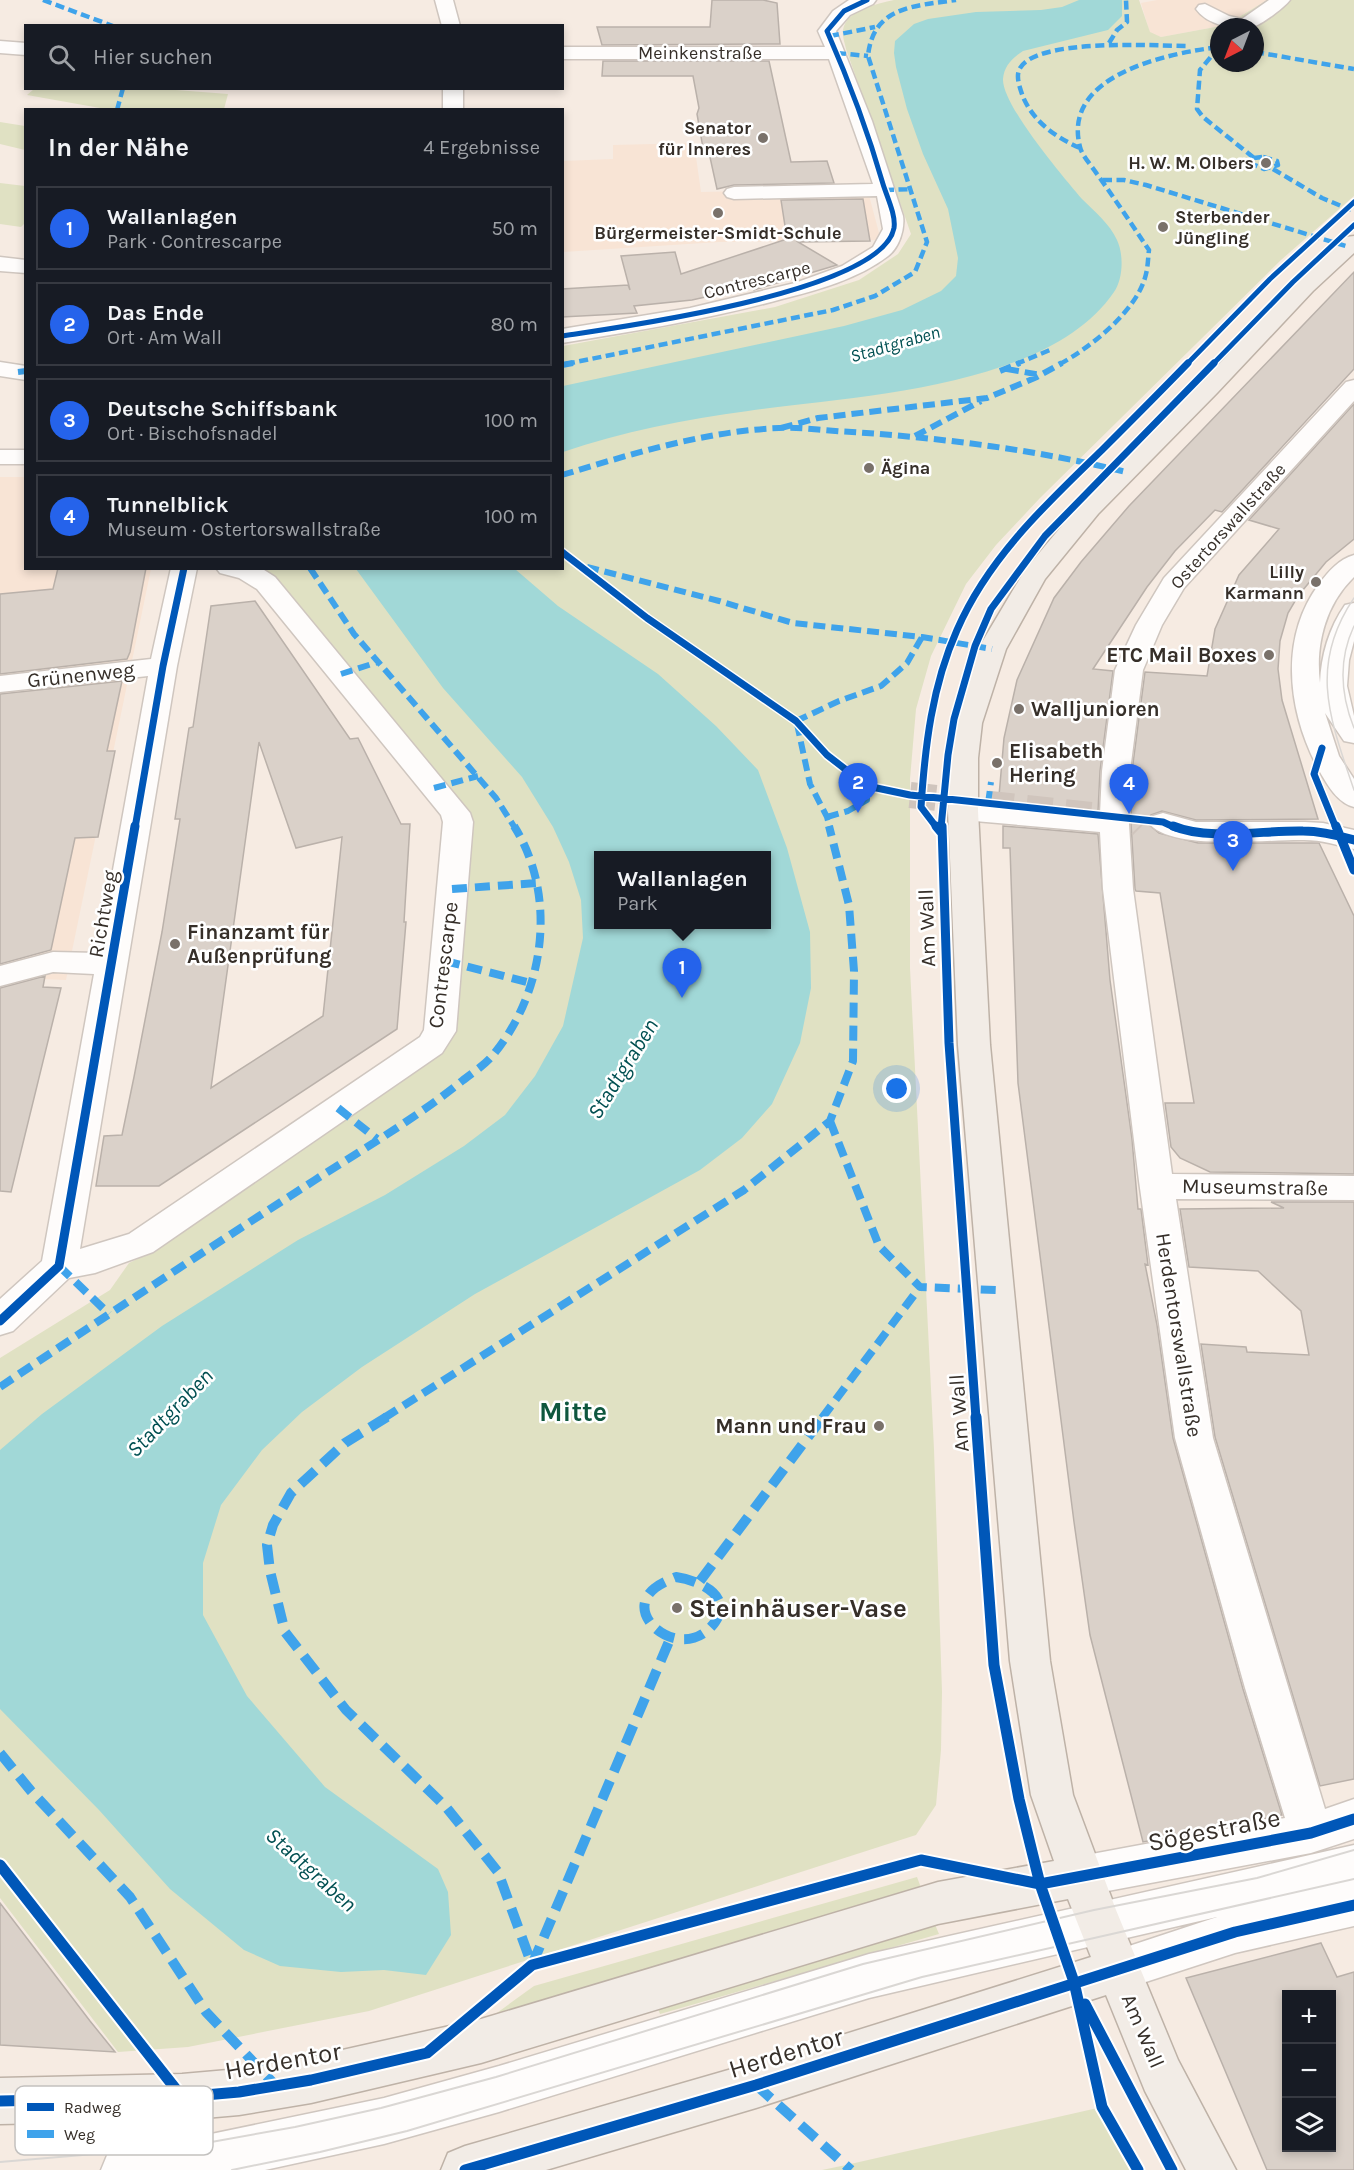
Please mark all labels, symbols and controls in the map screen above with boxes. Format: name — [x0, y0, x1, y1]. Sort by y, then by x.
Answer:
north arrow — [1210, 18, 1264, 72]
search box — [24, 24, 564, 90]
icon: search — [45, 41, 78, 74]
street label: Meinkenstraße — [638, 42, 762, 64]
text: Hier suchen — [93, 44, 213, 70]
place label: Senator für Inneres — [658, 117, 751, 160]
marker: Senator für Inneres — [756, 131, 770, 145]
text: In der Nähe — [48, 132, 189, 163]
text: 4 Ergebnisse — [423, 136, 540, 159]
place label: H. W. M. Olbers — [1128, 152, 1254, 174]
marker: H. W. M. Olbers — [1259, 156, 1273, 170]
text: Wallanlagen — [107, 204, 238, 230]
marker: Bürgermeister-Smidt-Schule — [711, 206, 725, 220]
place label: Sterbender Jüngling — [1175, 206, 1270, 249]
text: 1 — [66, 217, 73, 240]
text: 50 m — [491, 217, 538, 240]
marker: Sterbender Jüngling — [1156, 220, 1170, 234]
place label: Bürgermeister-Smidt-Schule — [594, 222, 842, 244]
text: Park · Contrescarpe — [107, 230, 282, 253]
street label: Contrescarpe — [701, 256, 813, 304]
text: Das Ende — [107, 300, 204, 326]
text: 2 — [63, 313, 76, 336]
text: 80 m — [490, 313, 538, 336]
water label: Stadtgraben — [847, 321, 943, 367]
text: Ort · Am Wall — [107, 326, 222, 349]
text: Deutsche Schiffsbank — [107, 396, 338, 422]
text: 3 — [63, 409, 76, 432]
text: 100 m — [484, 409, 538, 432]
text: Ort · Bischofsnadel — [107, 422, 278, 445]
place label: Ägina — [881, 457, 930, 479]
street label: Ostertorswallstraße — [1166, 458, 1290, 594]
marker: Ägina — [862, 461, 876, 475]
text: Tunnelblick — [107, 492, 229, 518]
text: 4 — [64, 505, 75, 528]
text: 100 m — [484, 505, 538, 528]
text: Museum · Ostertorswallstraße — [107, 518, 381, 541]
place label: Lilly Karmann — [1225, 561, 1304, 604]
marker: Lilly Karmann — [1309, 575, 1323, 589]
place label: ETC Mail Boxes — [1106, 643, 1257, 667]
marker: ETC Mail Boxes — [1262, 648, 1276, 662]
street label: Grünenweg — [26, 657, 136, 693]
place label: Walljunioren — [1031, 697, 1160, 721]
marker: Walljunioren — [1012, 702, 1026, 716]
place label: Elisabeth Hering — [1009, 739, 1103, 787]
marker: Elisabeth Hering — [990, 756, 1004, 770]
pin: 2 — [838, 764, 878, 813]
pin: 4 — [1110, 764, 1148, 814]
pin: 3 — [1214, 822, 1252, 871]
popup — [594, 851, 771, 929]
text: Wallanlagen — [617, 866, 748, 892]
street label: Richtweg — [84, 868, 123, 960]
street label: Am Wall — [914, 889, 940, 967]
text: Park — [617, 892, 658, 915]
street label: Contrescarpe — [423, 900, 463, 1030]
place label: Finanzamt für Außenprüfung — [187, 920, 332, 968]
marker: Finanzamt für Außenprüfung — [168, 937, 182, 951]
pin: 1 — [662, 948, 702, 998]
water label: Stadtgraben — [582, 1014, 664, 1124]
your location — [882, 1074, 911, 1103]
street label: Museumstraße — [1182, 1174, 1328, 1200]
street label: Herdentorswallstraße — [1151, 1231, 1207, 1439]
water label: Stadtgraben — [121, 1363, 219, 1463]
street label: Am Wall — [944, 1373, 974, 1453]
district label: Mitte — [539, 1396, 607, 1428]
place label: Mann und Frau — [715, 1414, 867, 1438]
marker: Mann und Frau — [872, 1419, 886, 1433]
place label: Steinhäuser-Vase — [689, 1593, 907, 1624]
marker: Steinhäuser-Vase — [670, 1601, 684, 1615]
street label: Sögestraße — [1145, 1802, 1283, 1858]
water label: Stadtgraben — [260, 1822, 362, 1918]
street label: Am Wall — [1117, 1990, 1169, 2072]
map controls — [1282, 1990, 1336, 2152]
button: + — [1282, 1990, 1336, 2044]
street label: Herdentor — [725, 2021, 848, 2085]
street label: Herdentor — [222, 2035, 344, 2087]
button: − — [1282, 2044, 1336, 2098]
legend — [15, 2086, 213, 2155]
text: Radweg — [64, 2098, 121, 2117]
button: layers — [1282, 2098, 1336, 2152]
text: Weg — [64, 2125, 95, 2144]

